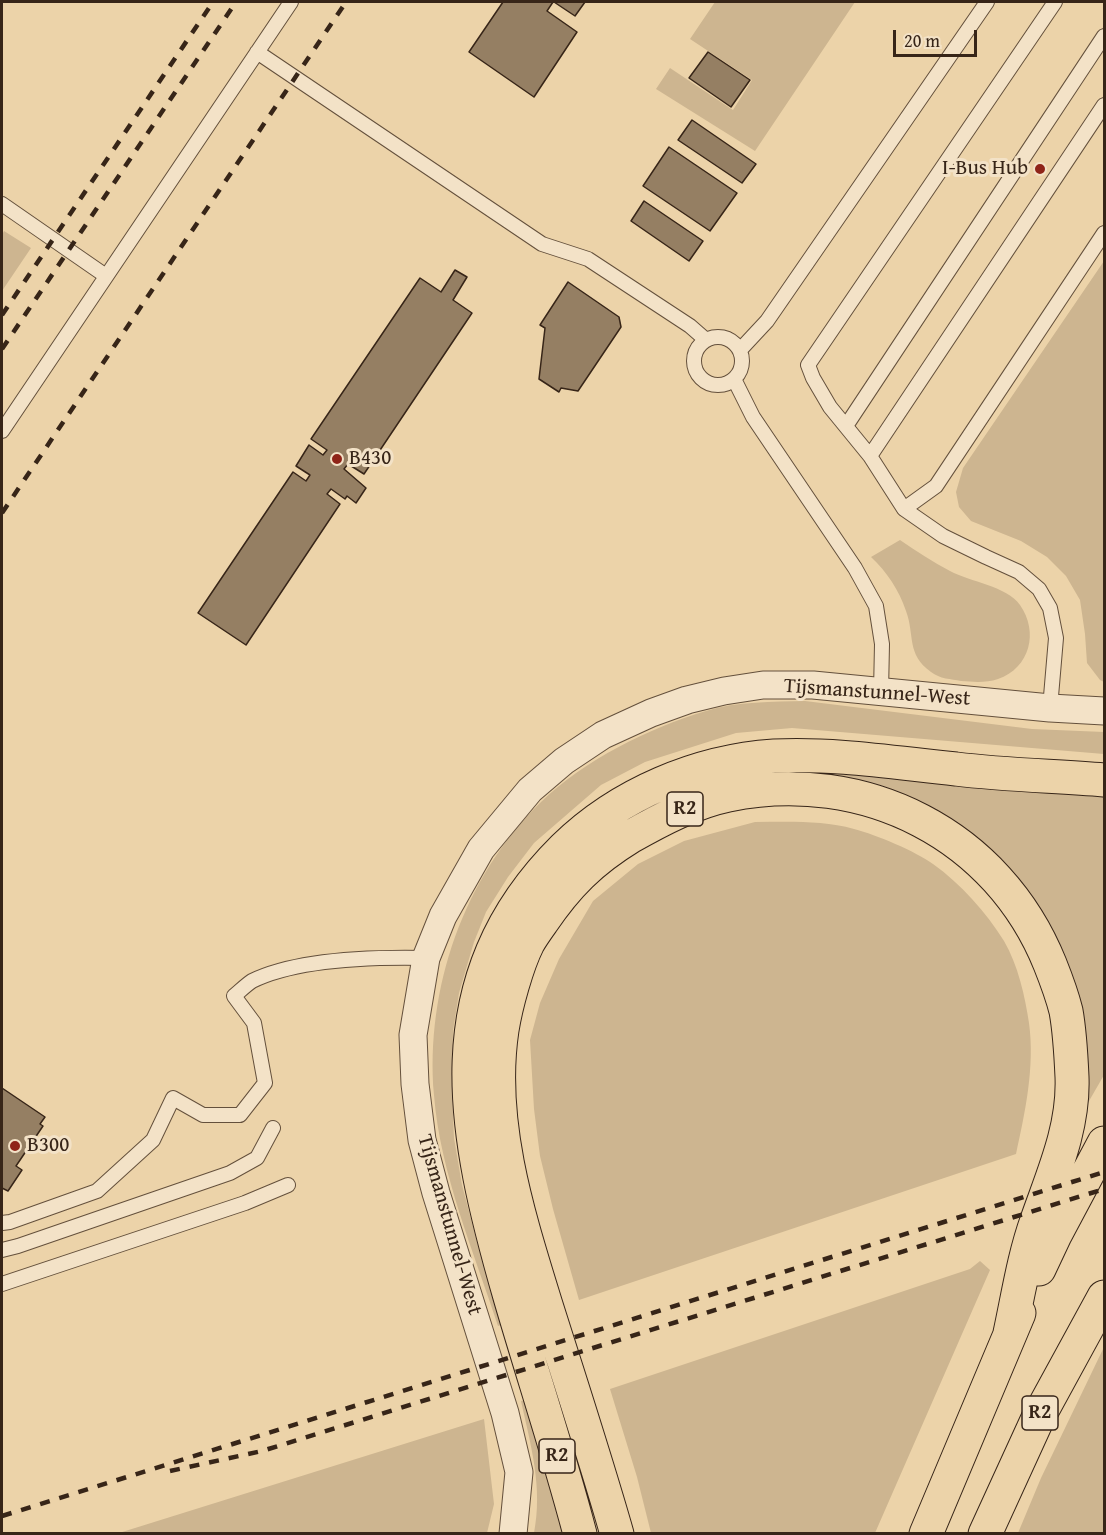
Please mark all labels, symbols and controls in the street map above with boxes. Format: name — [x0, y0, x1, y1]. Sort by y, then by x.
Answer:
scale bar — [896, 18, 980, 56]
text: 20 m — [904, 27, 940, 54]
place label: I-Bus Hub — [942, 156, 1028, 182]
marker: I-Bus Hub — [1033, 162, 1047, 176]
place label: B430 — [349, 446, 391, 472]
marker: B430 — [330, 452, 344, 466]
street label: Tijsmanstunnel-West — [783, 674, 971, 712]
road number: R2 — [667, 792, 703, 826]
street label: Tijsmanstunnel-West — [411, 1132, 487, 1318]
place label: B300 — [27, 1133, 69, 1159]
marker: B300 — [8, 1139, 22, 1153]
road number: R2 — [1022, 1396, 1058, 1430]
road number: R2 — [539, 1439, 575, 1473]

